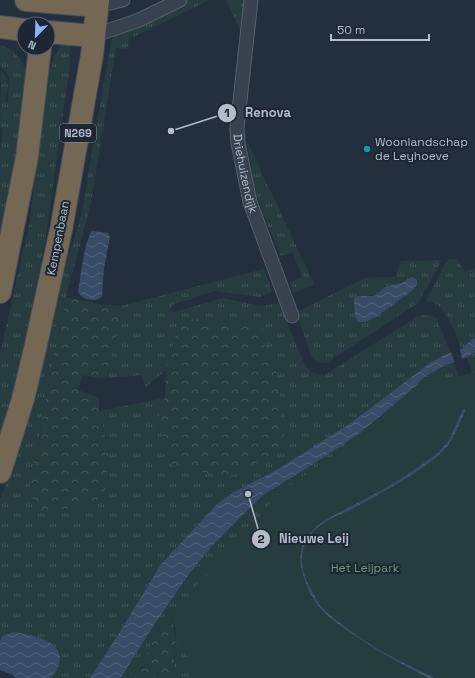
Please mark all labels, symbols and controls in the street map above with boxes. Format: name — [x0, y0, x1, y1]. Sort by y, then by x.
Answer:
north arrow — [16, 16, 56, 56]
scale bar — [331, 16, 429, 42]
text: 50 m — [337, 22, 365, 38]
text: N — [26, 37, 38, 53]
callout: Renova — [217, 100, 299, 125]
text: Renova — [245, 104, 291, 121]
text: 1 — [224, 105, 230, 121]
road number: N269 — [60, 124, 96, 142]
street label: Driehuizendijk — [229, 133, 262, 216]
place label: Woonlandschap de Leyhoeve — [375, 134, 468, 164]
marker: Woonlandschap de Leyhoeve — [362, 144, 372, 154]
street label: Kempenbaan — [43, 199, 73, 277]
callout: Nieuwe Leij — [251, 526, 357, 551]
text: Nieuwe Leij — [279, 530, 349, 547]
text: 2 — [257, 531, 265, 547]
park label: Het Leijpark — [331, 560, 400, 576]

